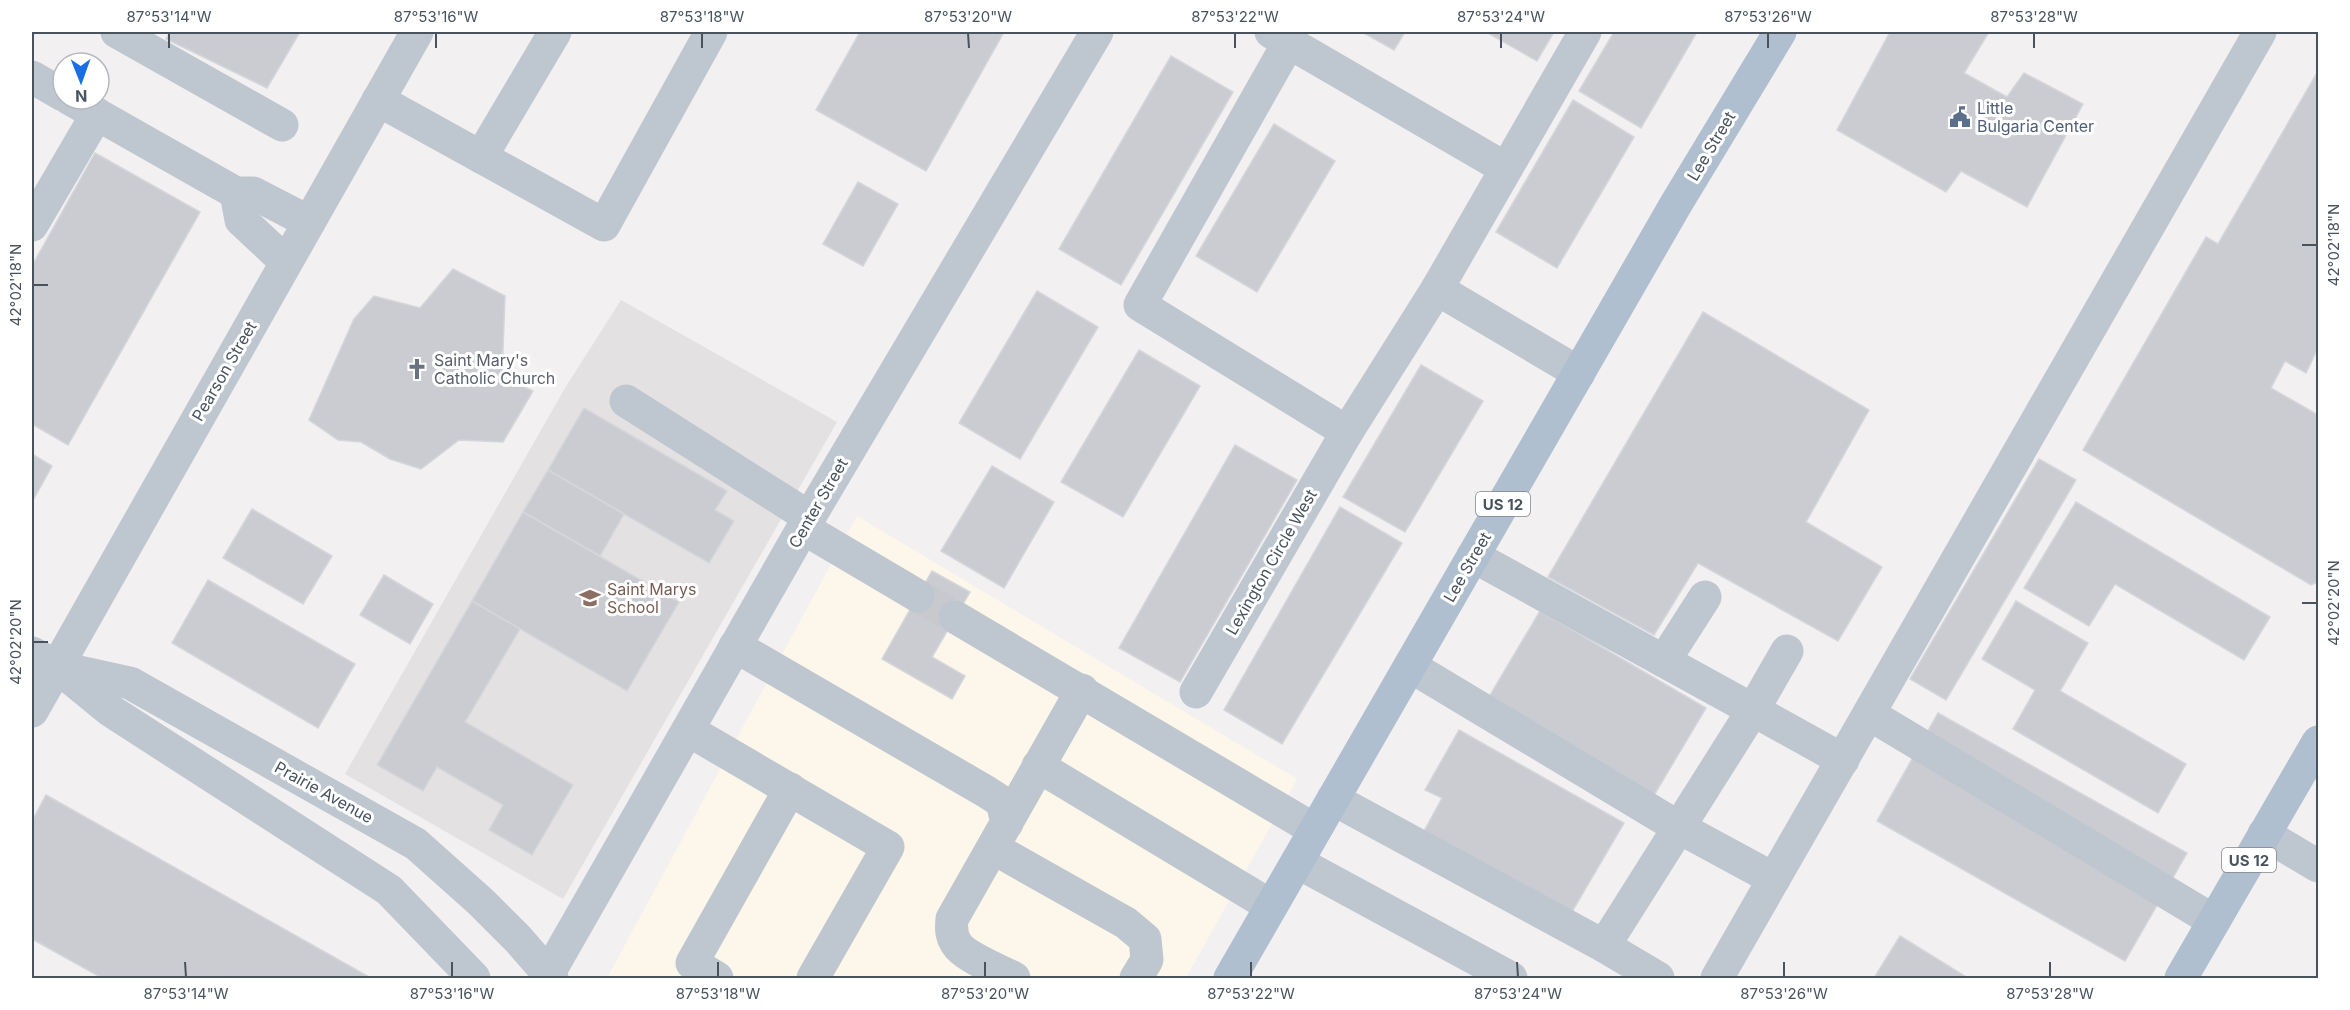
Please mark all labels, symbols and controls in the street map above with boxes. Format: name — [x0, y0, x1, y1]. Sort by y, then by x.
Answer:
text: 87°53'14"W — [126, 7, 212, 26]
text: 87°53'16"W — [394, 7, 479, 26]
text: 87°53'18"W — [660, 7, 745, 26]
text: 87°53'20"W — [924, 7, 1012, 26]
text: 87°53'22"W — [1191, 7, 1279, 26]
text: 87°53'24"W — [1457, 7, 1545, 26]
text: 87°53'26"W — [1724, 7, 1812, 26]
text: 87°53'28"W — [1990, 7, 2078, 26]
north arrow — [51, 51, 111, 111]
text: N — [75, 86, 88, 106]
place label: Little Bulgaria Center — [1977, 98, 2094, 136]
public building icon: Little Bulgaria Center — [1948, 105, 1972, 129]
street label: Lee Street — [1683, 108, 1739, 184]
text: 42°02'18"N — [2324, 204, 2343, 286]
text: 42°02'18"N — [6, 244, 25, 326]
street label: Pearson Street — [187, 318, 261, 424]
place label: Saint Mary's Catholic Church — [434, 350, 555, 388]
church icon: Saint Mary's Catholic Church — [405, 357, 429, 381]
street label: Center Street — [784, 454, 852, 552]
street label: Lexington Circle West — [1221, 486, 1321, 638]
road number: US 12 — [1476, 492, 1530, 516]
street label: Lee Street — [1439, 529, 1495, 605]
text: 42°02'20"N — [2324, 560, 2343, 646]
place label: Saint Marys School — [607, 579, 696, 617]
school or university icon: Saint Marys School — [578, 586, 602, 610]
text: 42°02'20"N — [6, 599, 25, 685]
street label: Prairie Avenue — [271, 757, 377, 827]
road number: US 12 — [2222, 848, 2276, 872]
text: 87°53'14"W — [143, 984, 229, 1003]
text: 87°53'16"W — [410, 984, 495, 1003]
text: 87°53'18"W — [676, 984, 761, 1003]
text: 87°53'20"W — [941, 984, 1029, 1003]
text: 87°53'22"W — [1207, 984, 1295, 1003]
text: 87°53'24"W — [1474, 984, 1562, 1003]
text: 87°53'26"W — [1740, 984, 1828, 1003]
text: 87°53'28"W — [2006, 984, 2094, 1003]

